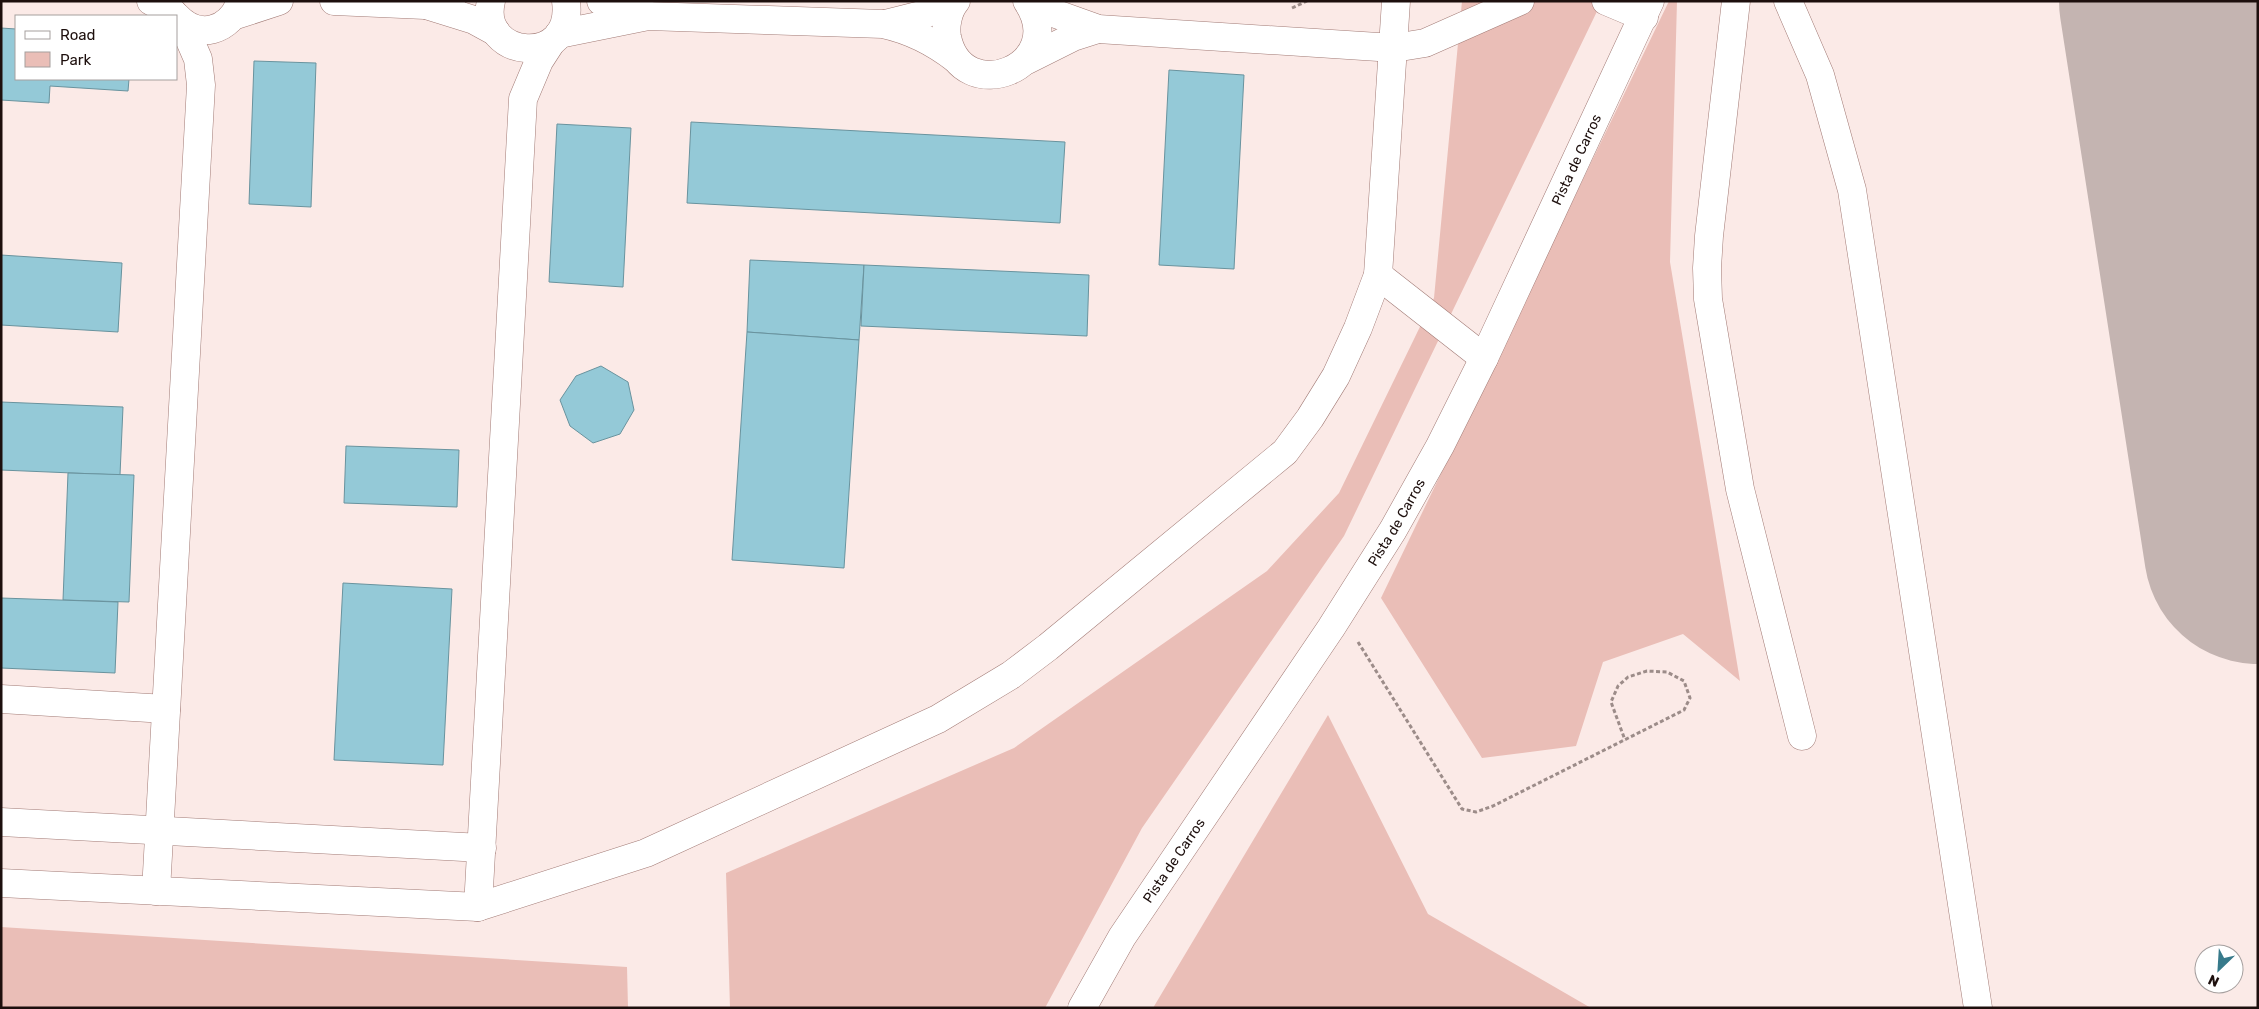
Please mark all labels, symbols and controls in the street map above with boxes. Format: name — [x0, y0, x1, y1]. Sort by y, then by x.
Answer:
legend — [15, 15, 178, 80]
text: Road — [60, 26, 96, 44]
text: Park — [60, 51, 91, 69]
street label: Pista de Carros — [1548, 111, 1605, 208]
street label: Pista de Carros — [1364, 475, 1429, 569]
street label: Pista de Carros — [1139, 815, 1208, 906]
north arrow — [2194, 944, 2244, 994]
text: N — [2206, 970, 2222, 990]

